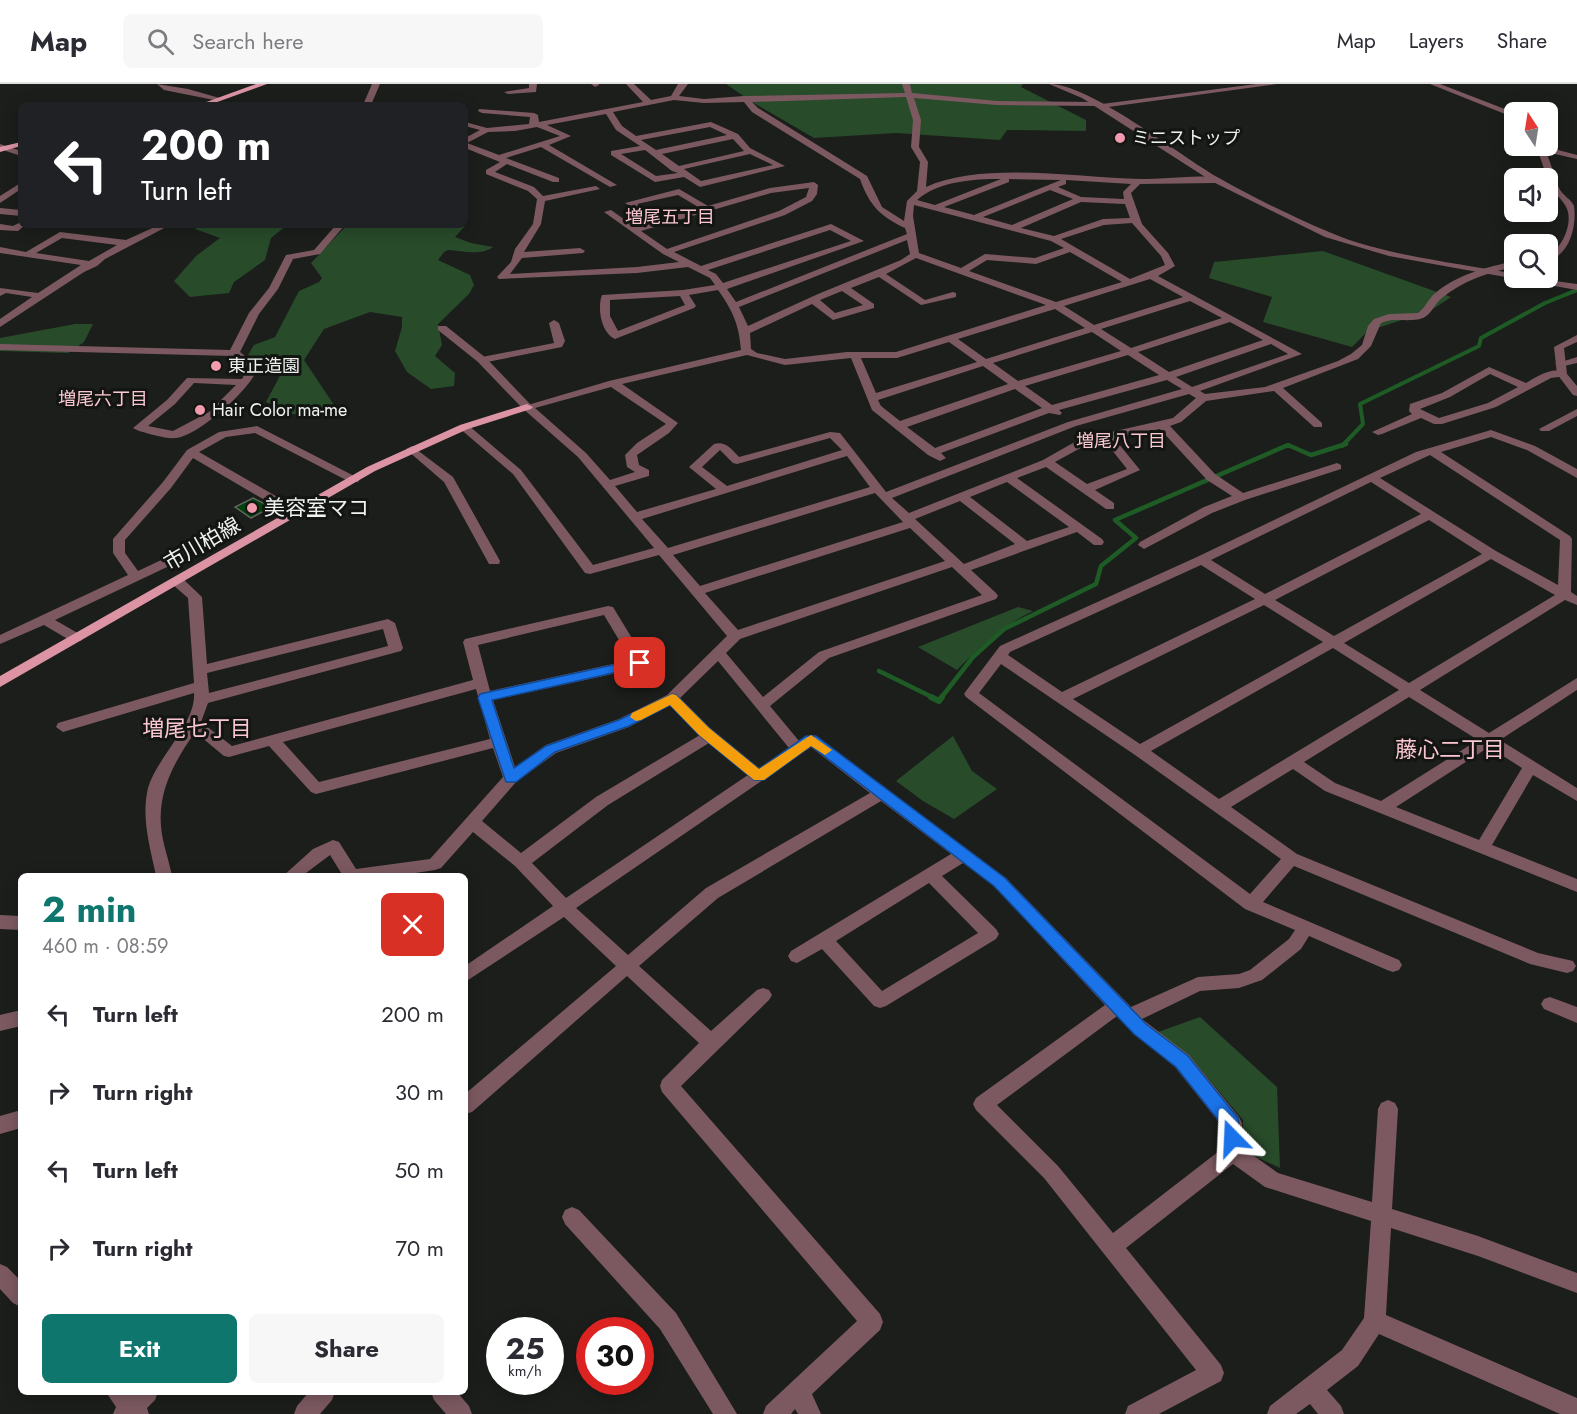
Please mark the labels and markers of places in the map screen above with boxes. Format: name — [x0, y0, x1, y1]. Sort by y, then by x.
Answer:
place label: ミニストップ — [1132, 125, 1240, 151]
marker: ミニストップ — [1113, 131, 1127, 145]
place label: 東正造園 — [228, 353, 300, 379]
marker: 東正造園 — [209, 359, 223, 373]
place label: Hair Color ma-me — [212, 397, 347, 423]
marker: Hair Color ma-me — [193, 403, 207, 417]
place label: 美容室マコ — [264, 493, 369, 523]
marker: 美容室マコ — [245, 501, 259, 515]
pin — [614, 637, 665, 688]

